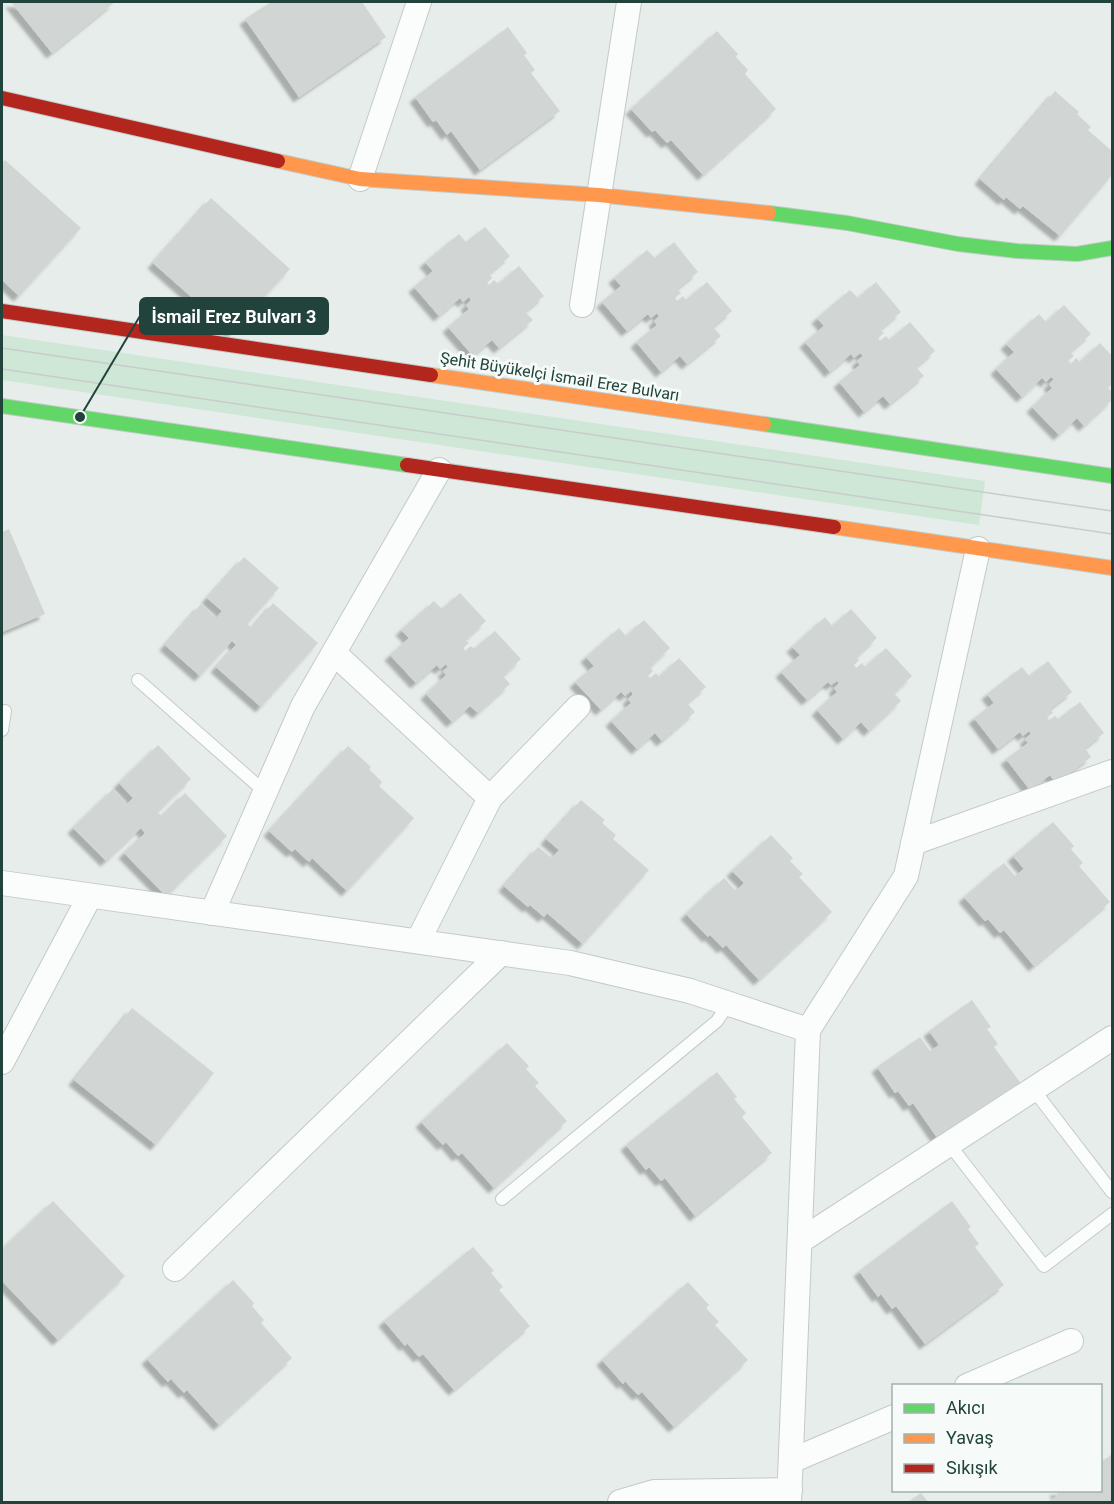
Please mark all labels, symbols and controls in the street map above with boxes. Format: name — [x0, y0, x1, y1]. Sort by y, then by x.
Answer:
callout: İsmail Erez Bulvarı 3 — [140, 298, 328, 334]
text: İsmail Erez Bulvarı 3 — [152, 306, 316, 327]
street label: Şehit Büyükelçi İsmail Erez Bulvarı — [439, 348, 681, 405]
legend — [892, 1384, 1102, 1492]
text: Akıcı — [946, 1397, 985, 1418]
text: Yavaş — [946, 1427, 994, 1448]
text: Sıkışık — [946, 1457, 998, 1478]

